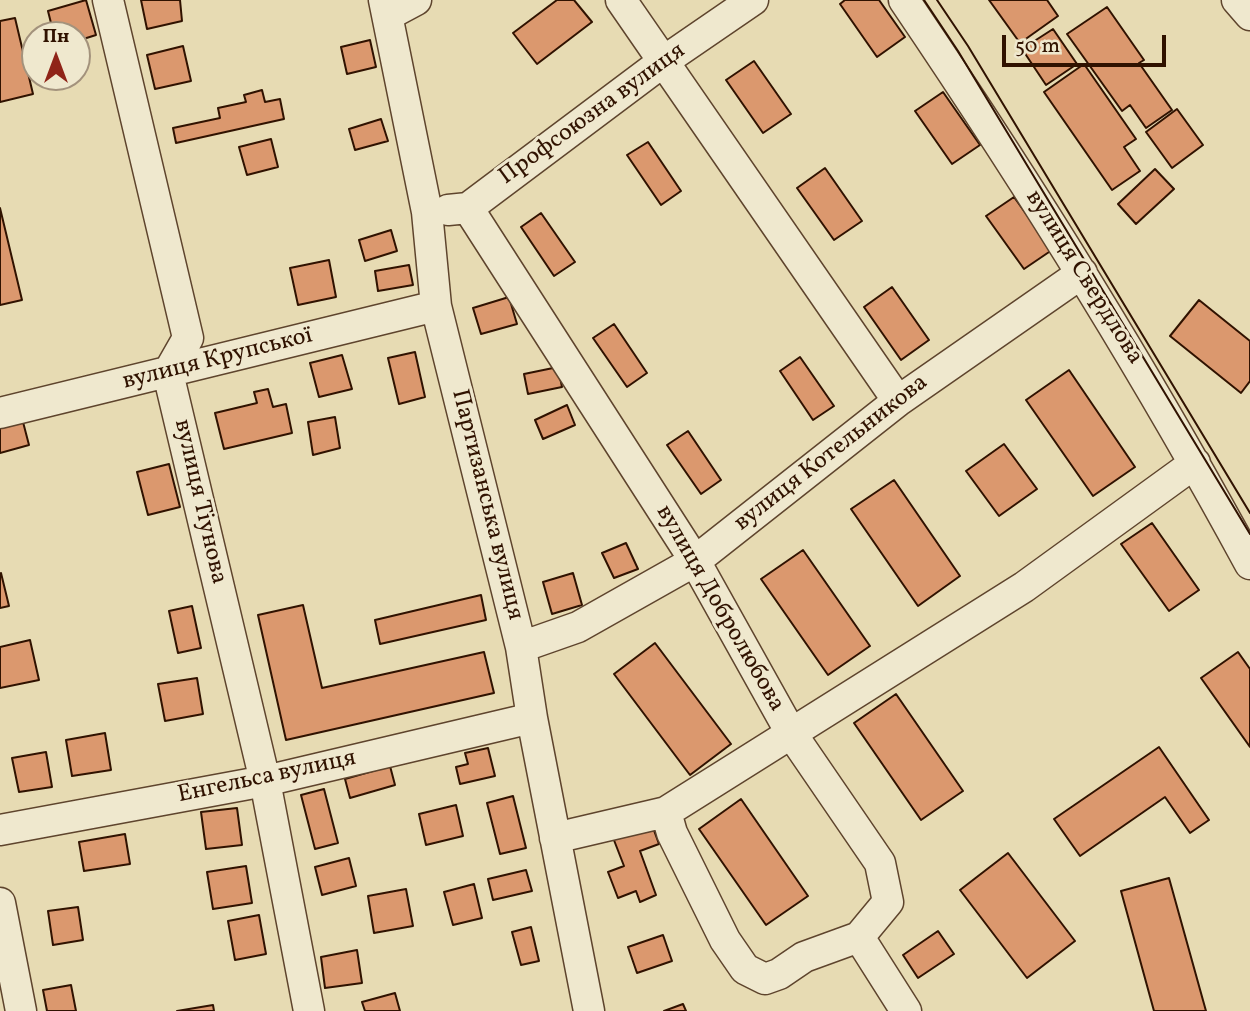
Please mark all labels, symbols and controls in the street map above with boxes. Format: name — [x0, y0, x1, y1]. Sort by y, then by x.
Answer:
north arrow — [21, 21, 91, 91]
scale bar — [1005, 21, 1170, 65]
text: Пн — [43, 24, 69, 50]
text: 50 m — [1015, 32, 1060, 61]
street label: Профсоюзна вулиця — [494, 38, 692, 192]
street label: вулиця Свердлова — [1018, 186, 1148, 370]
street label: вулиця Крупської — [120, 322, 316, 398]
street label: вулиця Котельникова — [729, 369, 935, 539]
street label: Партизанська вулиця — [443, 387, 529, 623]
street label: вулиця Тіунова — [166, 417, 232, 587]
street label: вулиця Добролюбова — [648, 501, 790, 717]
street label: Енгельса вулиця — [175, 745, 359, 811]

